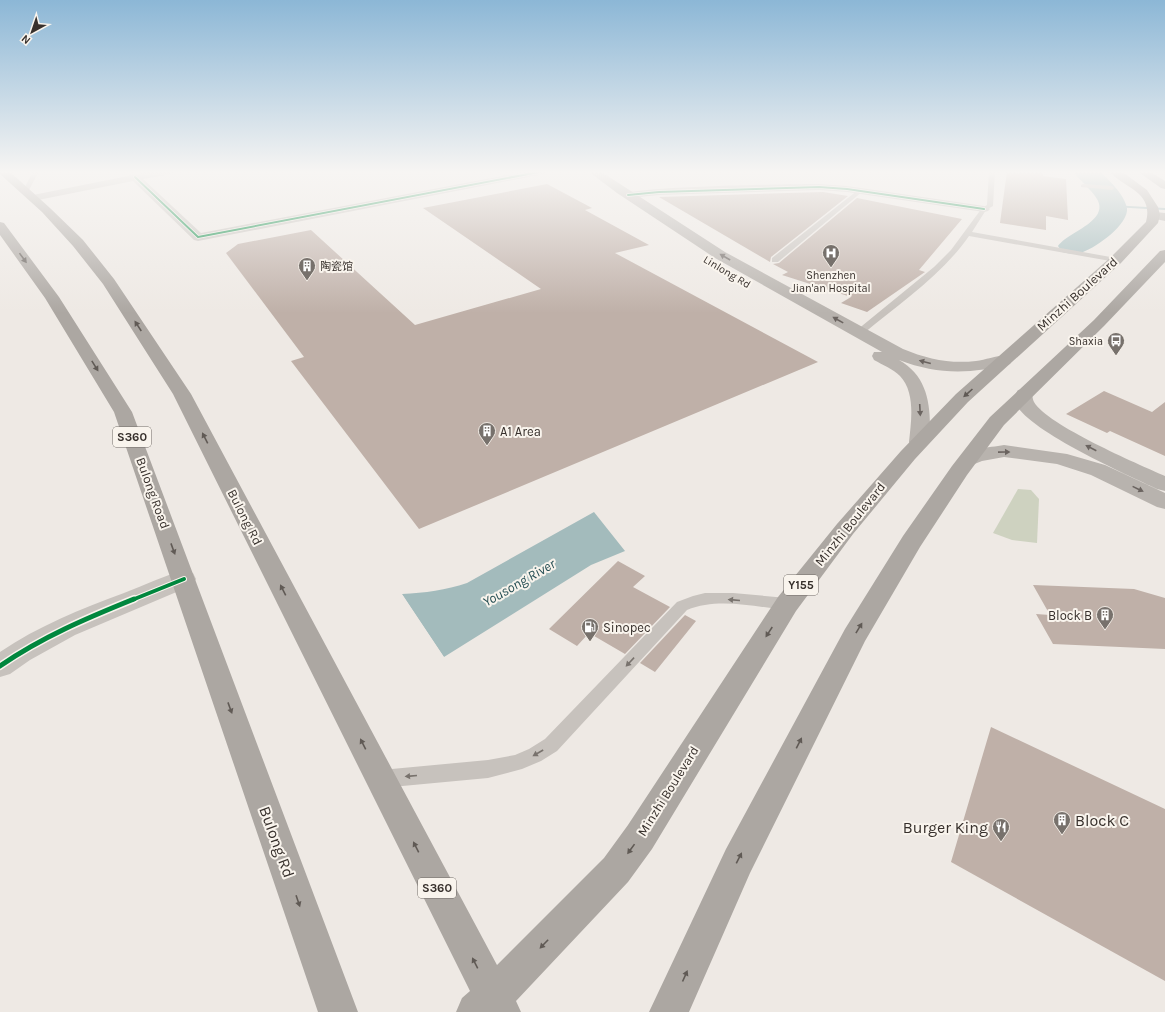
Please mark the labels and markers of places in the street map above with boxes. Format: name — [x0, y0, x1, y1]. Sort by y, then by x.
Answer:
hospital icon: Shenzhen Jian'an Hospital — [821, 243, 841, 268]
building icon: 陶瓷馆 — [297, 256, 317, 281]
place label: 陶瓷馆 — [320, 260, 353, 273]
place label: Shenzhen Jian'an Hospital — [791, 269, 871, 295]
bus stop icon: Shaxia — [1106, 331, 1126, 356]
place label: Shaxia — [1069, 335, 1103, 348]
building icon: A1 Area — [477, 421, 497, 446]
place label: A1 Area — [500, 424, 541, 439]
building icon: Block B — [1095, 605, 1115, 630]
place label: Block B — [1048, 608, 1092, 623]
fuel station icon: Sinopec — [580, 617, 600, 642]
place label: Sinopec — [603, 620, 651, 635]
building icon: Block C — [1052, 810, 1072, 835]
place label: Block C — [1075, 811, 1129, 830]
restaurant icon: Burger King — [991, 817, 1011, 842]
place label: Burger King — [903, 818, 988, 837]

